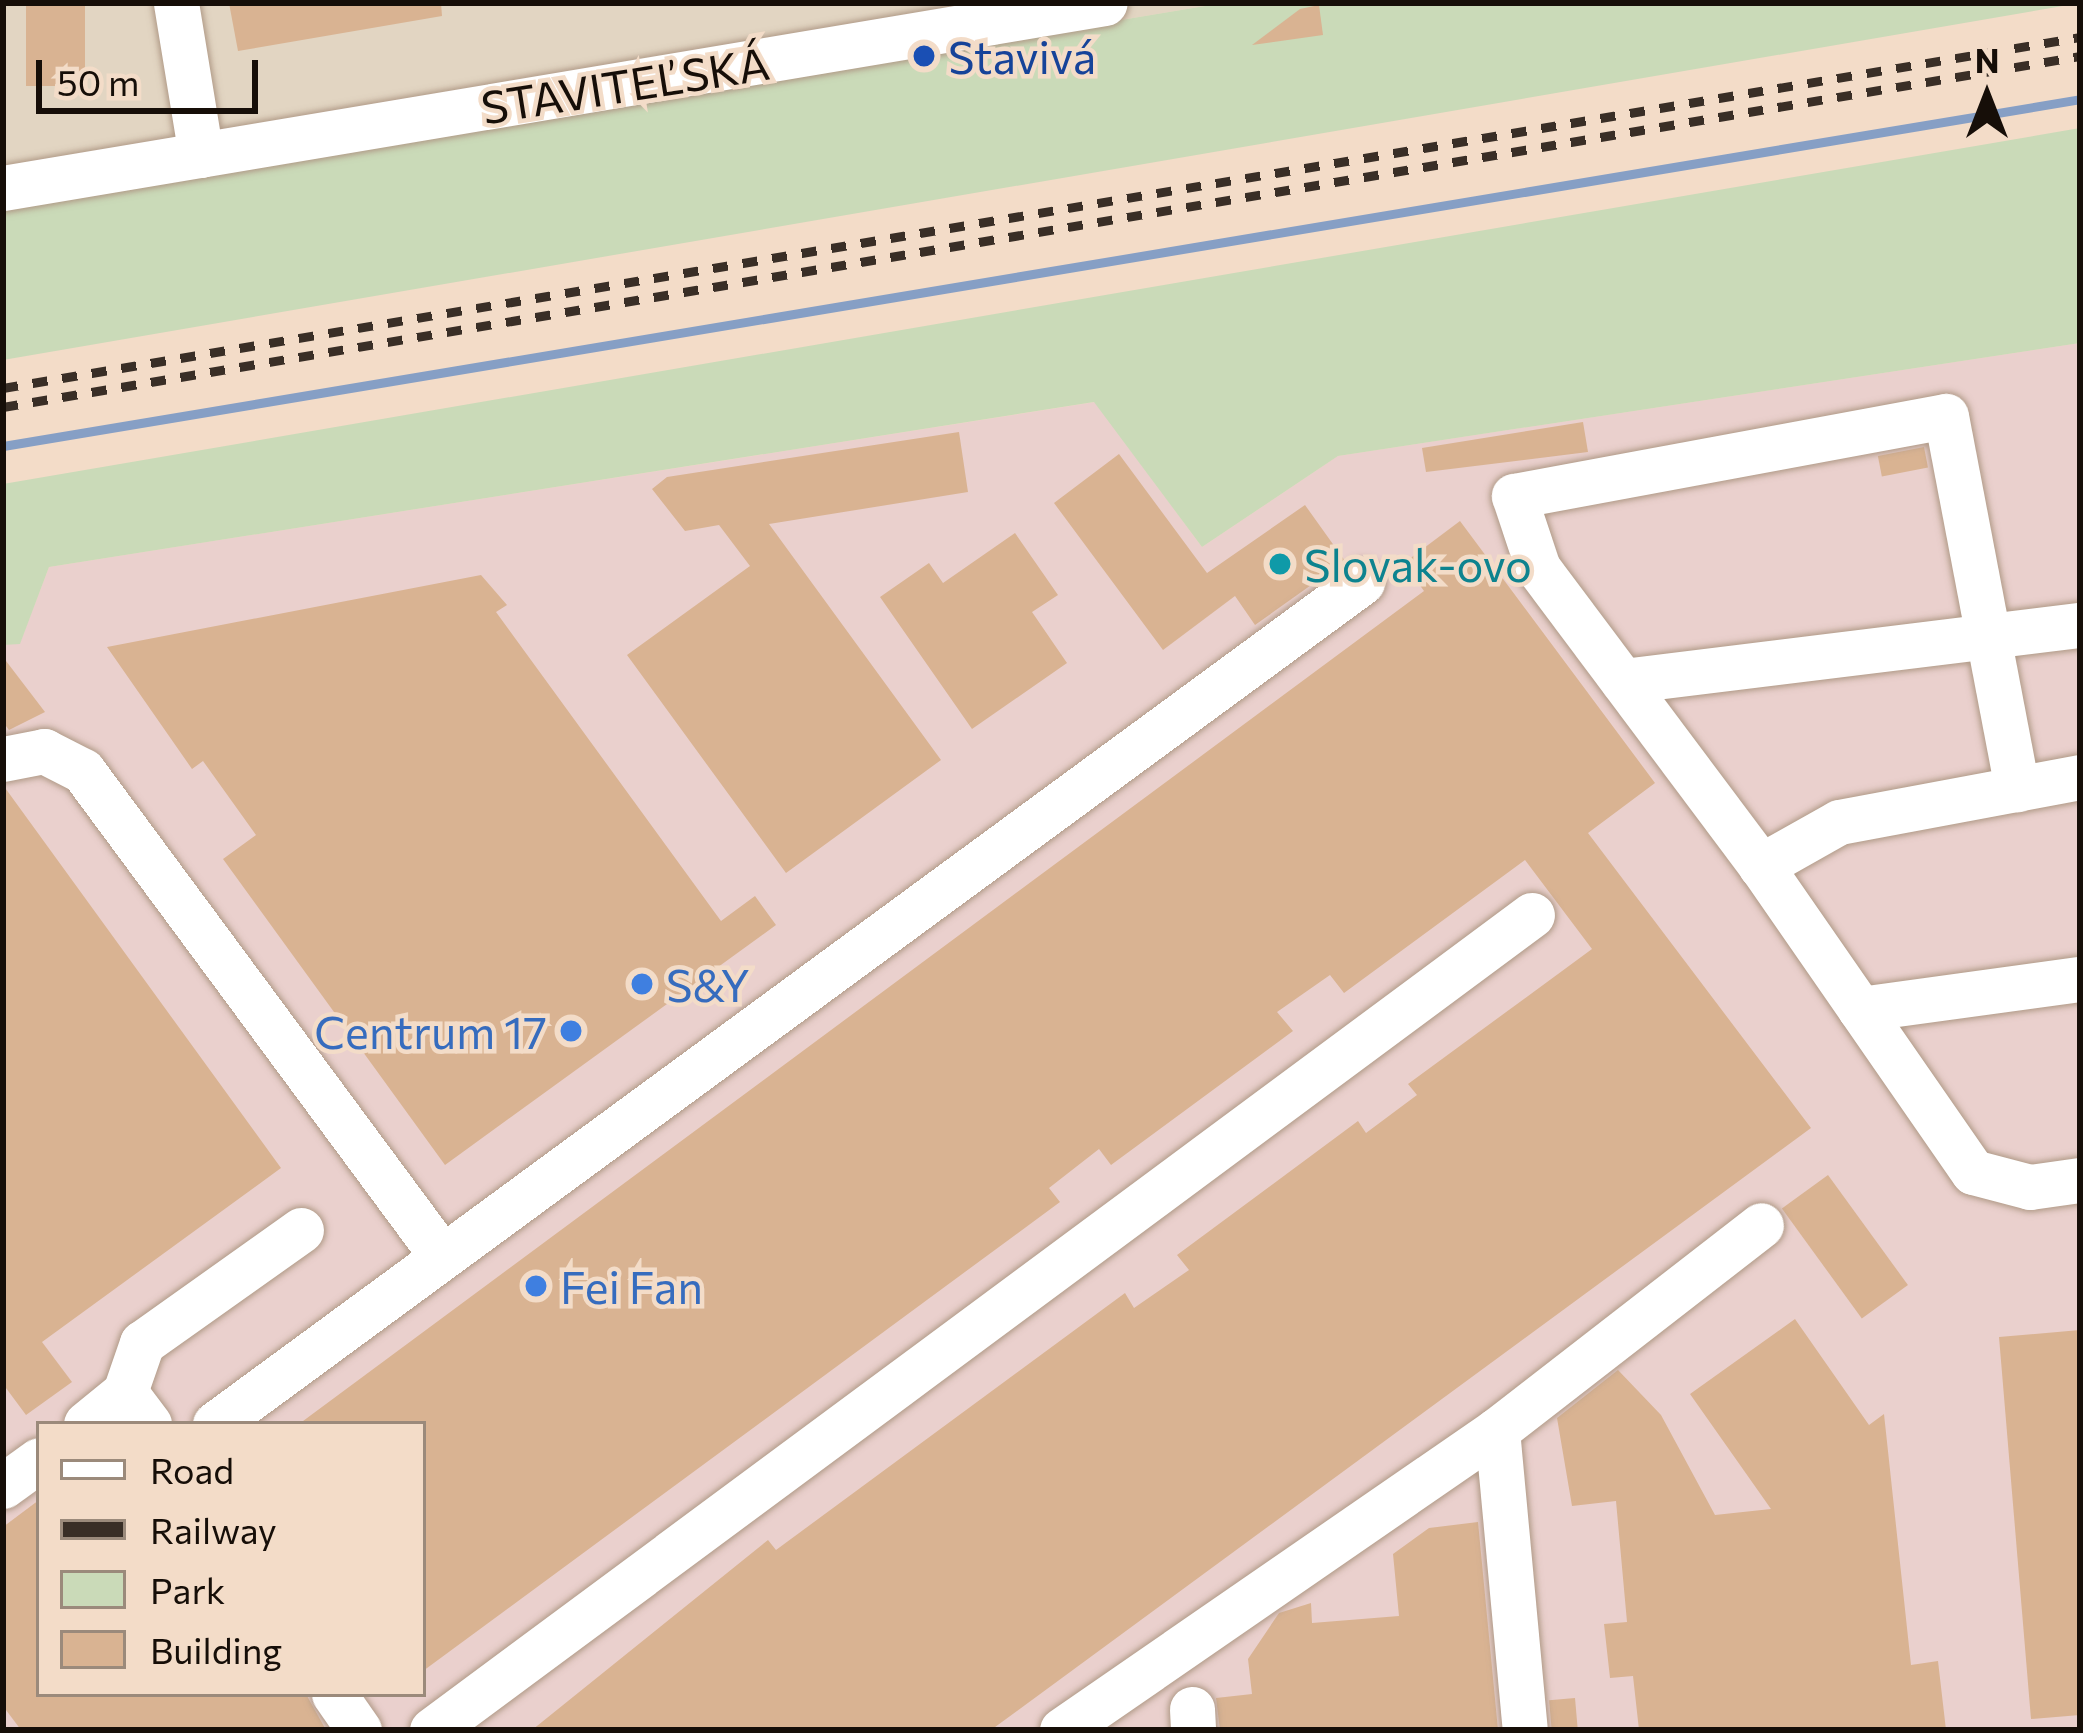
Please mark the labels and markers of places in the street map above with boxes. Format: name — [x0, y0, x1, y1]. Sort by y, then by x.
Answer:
place label: Stavivá — [948, 29, 1096, 83]
marker: Stavivá — [911, 43, 937, 69]
place label: Slovak-ovo — [1304, 537, 1532, 591]
marker: Slovak-ovo — [1267, 551, 1293, 577]
place label: S&Y — [666, 957, 750, 1011]
marker: S&Y — [629, 971, 655, 997]
place label: Centrum 17 — [314, 1004, 547, 1058]
marker: Centrum 17 — [558, 1018, 584, 1044]
place label: Fei Fan — [560, 1259, 703, 1313]
marker: Fei Fan — [523, 1273, 549, 1299]

